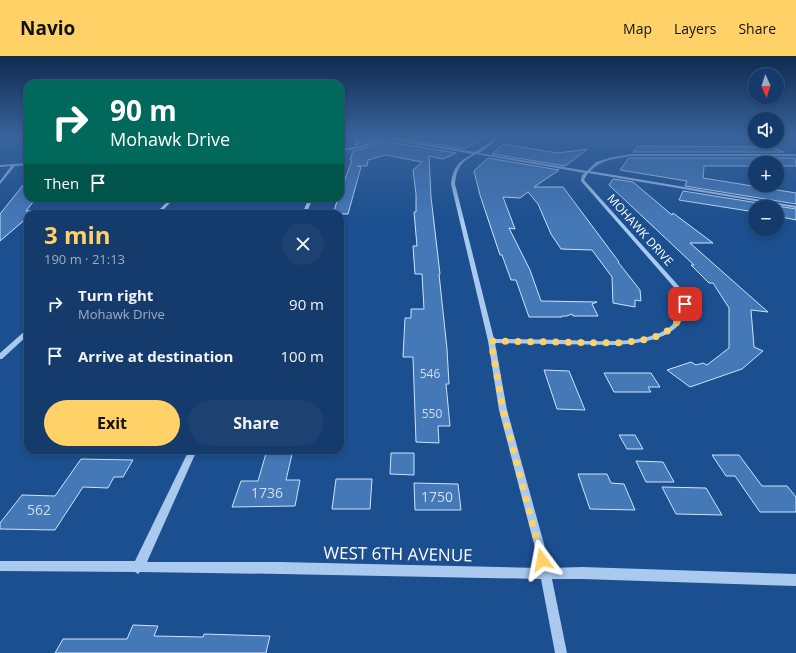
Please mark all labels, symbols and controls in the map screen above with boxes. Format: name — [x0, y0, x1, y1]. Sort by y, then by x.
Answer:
text: Navio — [20, 15, 75, 41]
text: Map — [623, 19, 652, 38]
text: Layers — [674, 19, 716, 38]
text: Share — [738, 19, 776, 38]
north arrow — [748, 68, 784, 104]
map controls — [748, 68, 784, 236]
text: 90 m — [110, 91, 177, 129]
icon: right — [44, 96, 96, 148]
button: sound — [748, 112, 784, 148]
text: Mohawk Drive — [110, 127, 230, 151]
button: + — [748, 156, 784, 192]
icon: arrive — [87, 172, 109, 194]
text: Then — [44, 173, 79, 193]
street label: MOHAWK DRIVE — [603, 190, 677, 269]
button: − — [748, 200, 784, 236]
text: 3 min — [44, 218, 111, 251]
button: close — [282, 223, 324, 265]
text: 190 m · 21:13 — [44, 250, 125, 268]
text: Turn right — [78, 285, 153, 305]
pin — [668, 287, 702, 321]
icon: right — [44, 293, 66, 315]
icon: arrive — [674, 293, 696, 315]
text: 90 m — [289, 294, 324, 314]
text: Mohawk Drive — [78, 305, 165, 323]
icon: arrive — [44, 345, 66, 367]
text: Arrive at destination — [78, 346, 233, 366]
text: 100 m — [280, 346, 324, 366]
house number: 546 — [420, 365, 440, 382]
button: Exit — [44, 400, 180, 446]
button: Share — [188, 400, 324, 446]
house number: 550 — [422, 405, 442, 422]
house number: 1736 — [251, 483, 283, 502]
house number: 1750 — [421, 487, 453, 506]
house number: 562 — [27, 500, 51, 519]
position arrow — [521, 539, 563, 581]
street label: WEST 6TH AVENUE — [323, 541, 473, 566]

